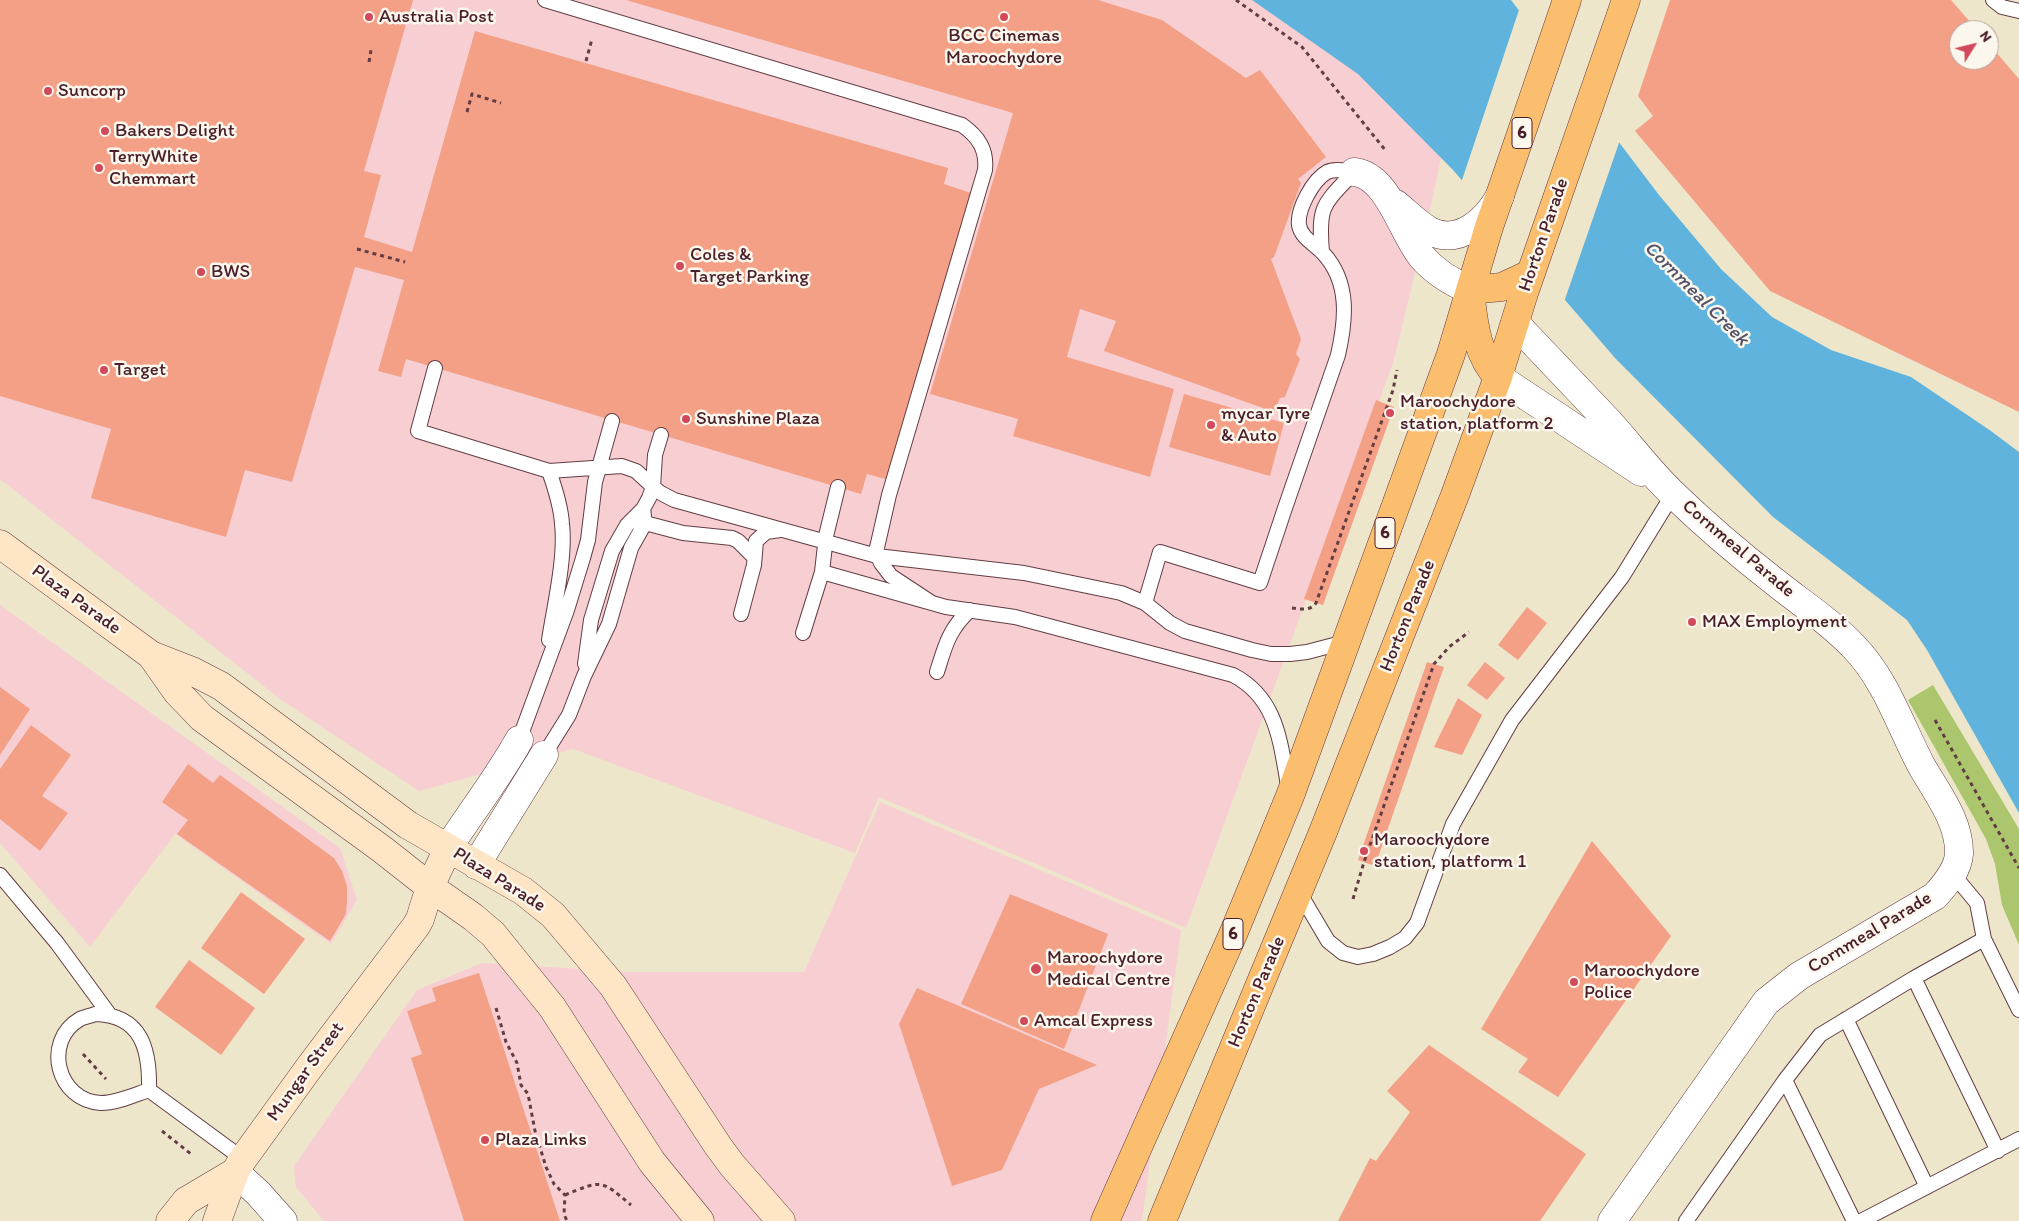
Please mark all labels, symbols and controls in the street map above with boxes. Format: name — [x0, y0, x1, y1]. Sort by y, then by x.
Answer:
place label: Australia Post — [379, 6, 494, 28]
marker: Australia Post — [363, 11, 375, 23]
marker: BCC Cinemas Maroochydore — [998, 11, 1010, 23]
north arrow — [1949, 20, 1999, 70]
place label: BCC Cinemas Maroochydore — [946, 25, 1062, 69]
text: N — [1976, 28, 1995, 45]
place label: Suncorp — [58, 80, 126, 102]
marker: Suncorp — [42, 85, 54, 97]
road number: 6 — [1512, 118, 1532, 148]
place label: Bakers Delight — [115, 120, 235, 142]
marker: Bakers Delight — [99, 125, 111, 137]
place label: TerryWhite Chemmart — [109, 146, 198, 190]
marker: TerryWhite Chemmart — [93, 162, 105, 174]
street label: Horton Parade — [1514, 175, 1574, 295]
water label: Cornmeal Creek — [1639, 237, 1753, 351]
place label: Coles & Target Parking — [690, 244, 809, 288]
marker: Coles & Target Parking — [674, 260, 686, 272]
place label: BWS — [211, 261, 250, 283]
marker: BWS — [195, 266, 207, 278]
place label: Target — [114, 359, 166, 381]
marker: Target — [98, 364, 110, 376]
place label: Maroochydore station, platform 2 — [1400, 391, 1553, 435]
place label: mycar Tyre & Auto — [1221, 403, 1310, 447]
marker: Maroochydore station, platform 2 — [1384, 407, 1396, 419]
place label: Sunshine Plaza — [696, 408, 820, 430]
marker: Sunshine Plaza — [680, 413, 692, 425]
marker: mycar Tyre & Auto — [1205, 419, 1217, 431]
street label: Cornmeal Parade — [1677, 495, 1799, 603]
road number: 6 — [1375, 518, 1395, 548]
street label: Horton Parade — [1375, 557, 1441, 675]
street label: Plaza Parade — [27, 560, 125, 640]
place label: MAX Employment — [1702, 611, 1847, 633]
marker: MAX Employment — [1686, 616, 1698, 628]
place label: Maroochydore station, platform 1 — [1374, 829, 1526, 873]
street label: Plaza Parade — [449, 843, 549, 917]
marker: Maroochydore station, platform 1 — [1358, 845, 1370, 857]
street label: Cornmeal Parade — [1804, 887, 1936, 979]
road number: 6 — [1223, 919, 1243, 950]
street label: Horton Parade — [1223, 933, 1291, 1051]
place label: Maroochydore Medical Centre — [1047, 947, 1170, 991]
place label: Maroochydore Police — [1584, 960, 1700, 1004]
marker: Maroochydore Medical Centre — [1029, 962, 1043, 976]
marker: Maroochydore Police — [1568, 976, 1580, 988]
place label: Amcal Express — [1034, 1010, 1153, 1032]
marker: Amcal Express — [1018, 1015, 1030, 1027]
street label: Mungar Street — [262, 1018, 350, 1126]
place label: Plaza Links — [495, 1129, 587, 1151]
marker: Plaza Links — [479, 1134, 491, 1146]

